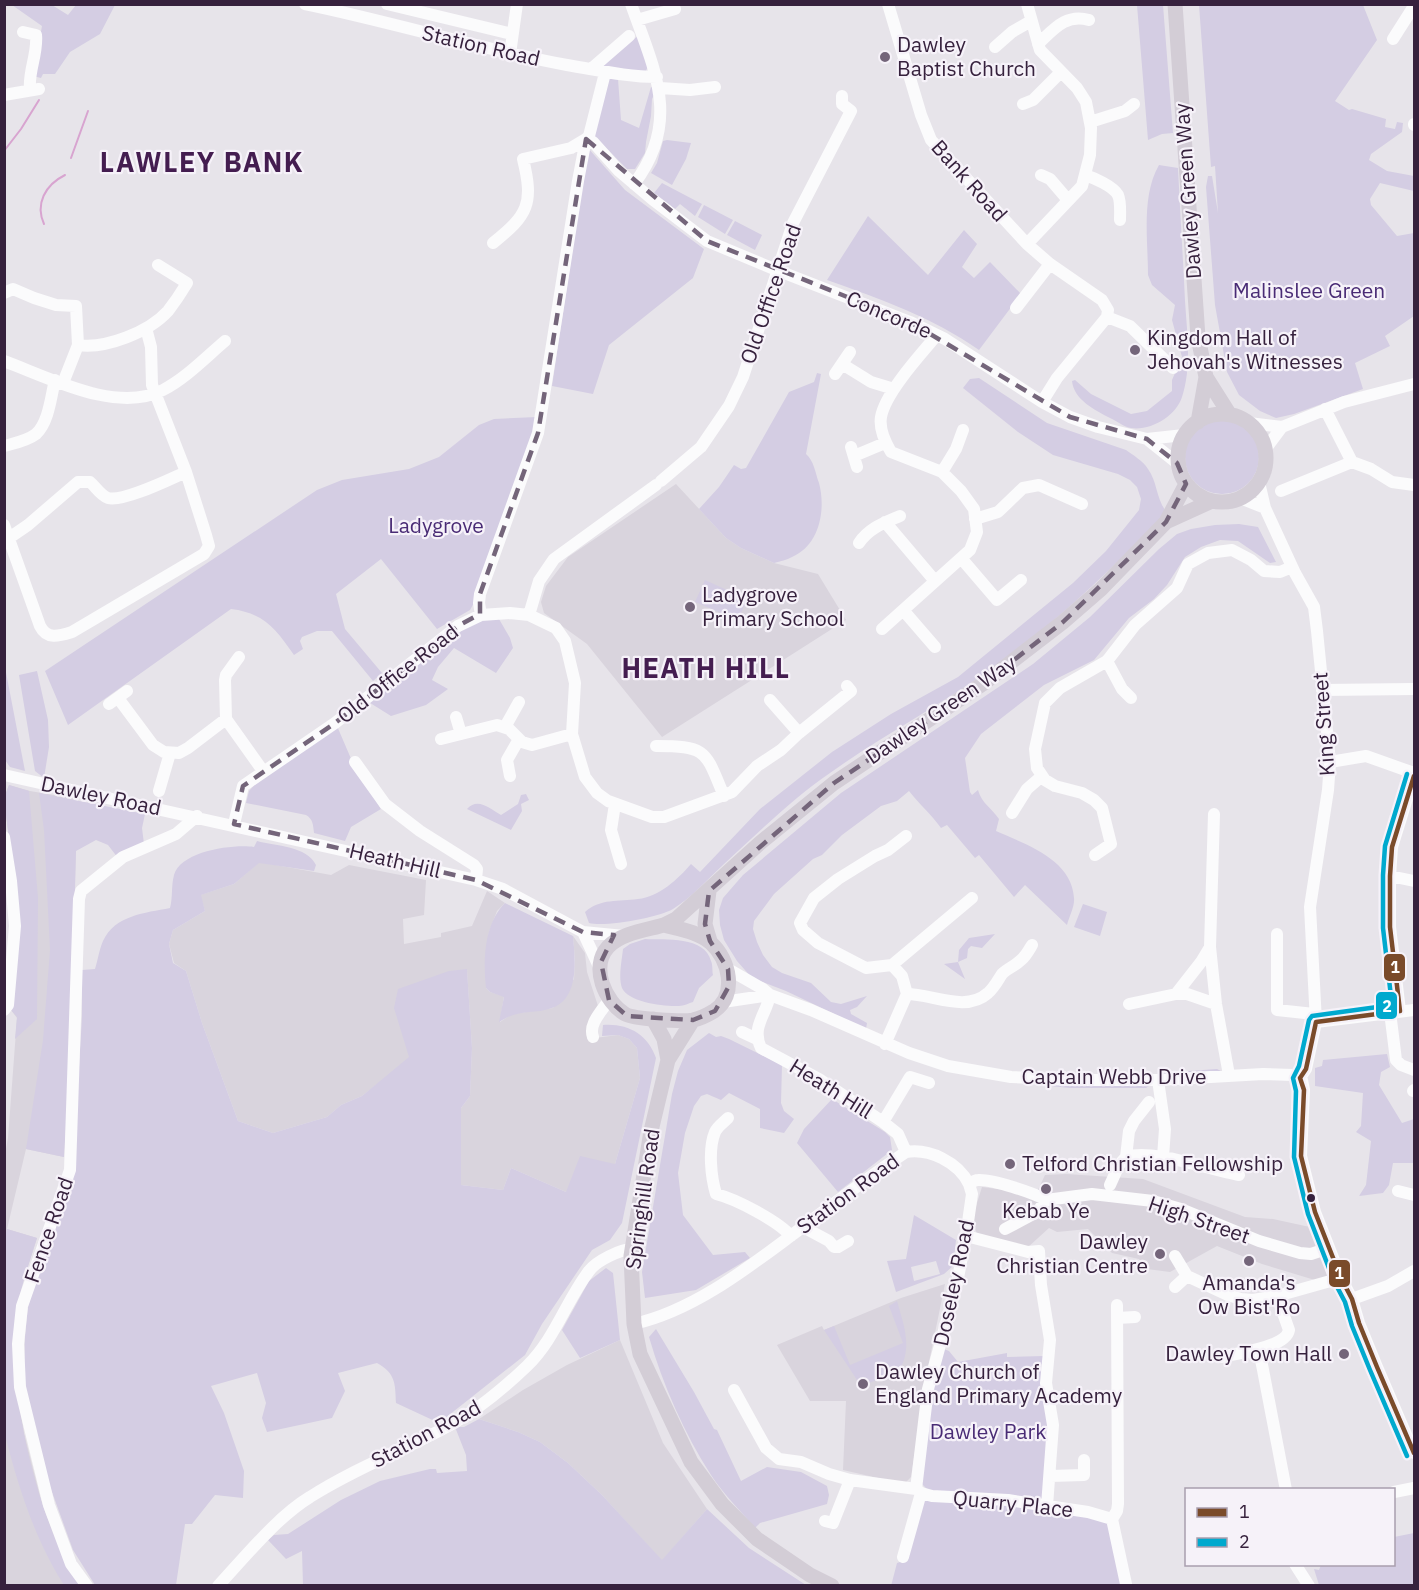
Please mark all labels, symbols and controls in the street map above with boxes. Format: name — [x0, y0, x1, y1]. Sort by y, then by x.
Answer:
street label: Station Road — [419, 18, 543, 72]
place label: Dawley Baptist Church — [897, 30, 1036, 82]
marker: Dawley Baptist Church — [878, 50, 892, 64]
street label: Dawley Green Way — [1167, 102, 1207, 280]
street label: Bank Road — [925, 133, 1014, 227]
district label: LAWLEY BANK — [100, 144, 304, 179]
street label: Old Office Road — [733, 220, 807, 367]
park label: Malinslee Green — [1233, 276, 1385, 304]
street label: Concorde — [842, 284, 936, 345]
place label: Kingdom Hall of Jehovah's Witnesses — [1147, 323, 1343, 375]
marker: Kingdom Hall of Jehovah's Witnesses — [1128, 343, 1142, 357]
park label: Ladygrove — [388, 511, 484, 539]
place label: Ladygrove Primary School — [702, 580, 845, 632]
marker: Ladygrove Primary School — [683, 600, 697, 614]
street label: Old Office Road — [331, 617, 464, 729]
street label: Dawley Green Way — [860, 648, 1022, 770]
district label: HEATH HILL — [621, 650, 791, 685]
street label: King Street — [1305, 671, 1341, 777]
street label: Dawley Road — [39, 769, 164, 821]
street label: Heath Hill — [347, 836, 444, 884]
line badge: 1 — [1383, 953, 1406, 982]
text: 1 — [1390, 957, 1400, 977]
line badge: 2 — [1375, 991, 1398, 1020]
text: 2 — [1382, 996, 1392, 1016]
street label: Heath Hill — [785, 1052, 879, 1125]
street label: Captain Webb Drive — [1021, 1062, 1207, 1090]
street label: Springhill Road — [618, 1127, 666, 1271]
street label: Station Road — [791, 1146, 904, 1240]
place label: Telford Christian Fellowship — [1022, 1149, 1283, 1177]
marker: Telford Christian Fellowship — [1003, 1157, 1017, 1171]
street label: Fence Road — [17, 1173, 79, 1286]
marker: Kebab Ye — [1039, 1182, 1053, 1196]
street label: High Street — [1145, 1189, 1254, 1249]
unlabelled marker — [1305, 1192, 1317, 1204]
place label: Kebab Ye — [1002, 1196, 1090, 1224]
street label: Doseley Road — [926, 1217, 980, 1349]
place label: Dawley Christian Centre — [996, 1227, 1149, 1279]
marker: Dawley Christian Centre — [1153, 1247, 1167, 1261]
marker: Amanda's Ow Bist'Ro — [1242, 1254, 1256, 1268]
line badge: 1 — [1328, 1259, 1351, 1288]
text: 1 — [1334, 1263, 1344, 1283]
place label: Amanda's Ow Bist'Ro — [1198, 1268, 1300, 1320]
place label: Dawley Town Hall — [1165, 1339, 1332, 1367]
marker: Dawley Town Hall — [1337, 1347, 1351, 1361]
place label: Dawley Church of England Primary Academy — [875, 1357, 1123, 1409]
marker: Dawley Church of England Primary Academy — [856, 1377, 870, 1391]
street label: Station Road — [366, 1393, 485, 1474]
park label: Dawley Park — [930, 1417, 1046, 1445]
street label: Quarry Place — [952, 1483, 1075, 1523]
legend — [1185, 1488, 1395, 1566]
text: 1 — [1239, 1500, 1250, 1523]
text: 2 — [1239, 1530, 1250, 1553]

